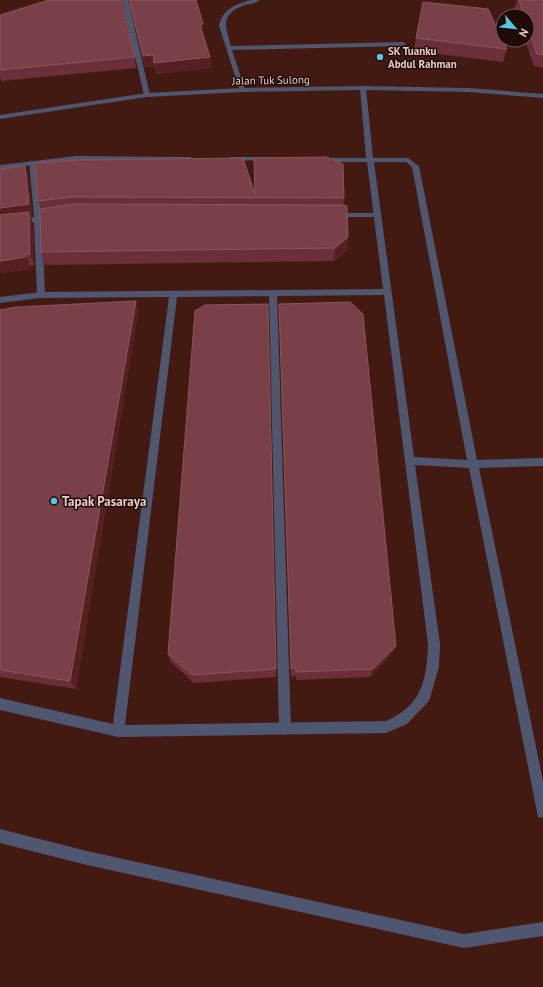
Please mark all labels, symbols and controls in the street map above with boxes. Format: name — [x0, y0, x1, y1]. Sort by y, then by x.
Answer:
north arrow — [495, 8, 535, 48]
text: N — [516, 26, 532, 39]
place label: SK Tuanku Abdul Rahman — [388, 44, 457, 71]
marker: SK Tuanku Abdul Rahman — [375, 52, 385, 62]
street label: Jalan Tuk Sulong — [231, 72, 310, 88]
place label: Tapak Pasaraya — [62, 493, 146, 510]
marker: Tapak Pasaraya — [49, 496, 59, 506]

